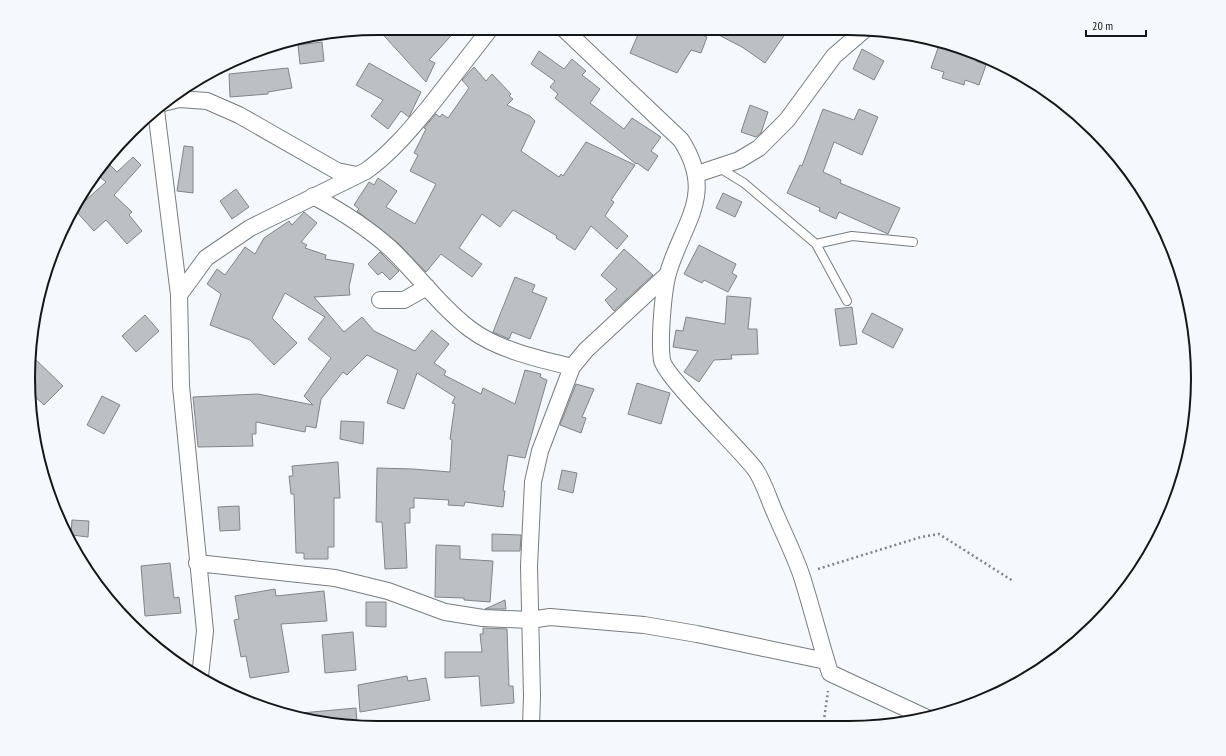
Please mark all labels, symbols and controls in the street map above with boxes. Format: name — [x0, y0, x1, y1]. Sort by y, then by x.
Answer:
scale bar — [1086, 12, 1146, 38]
text: 20 m — [1092, 18, 1113, 33]

